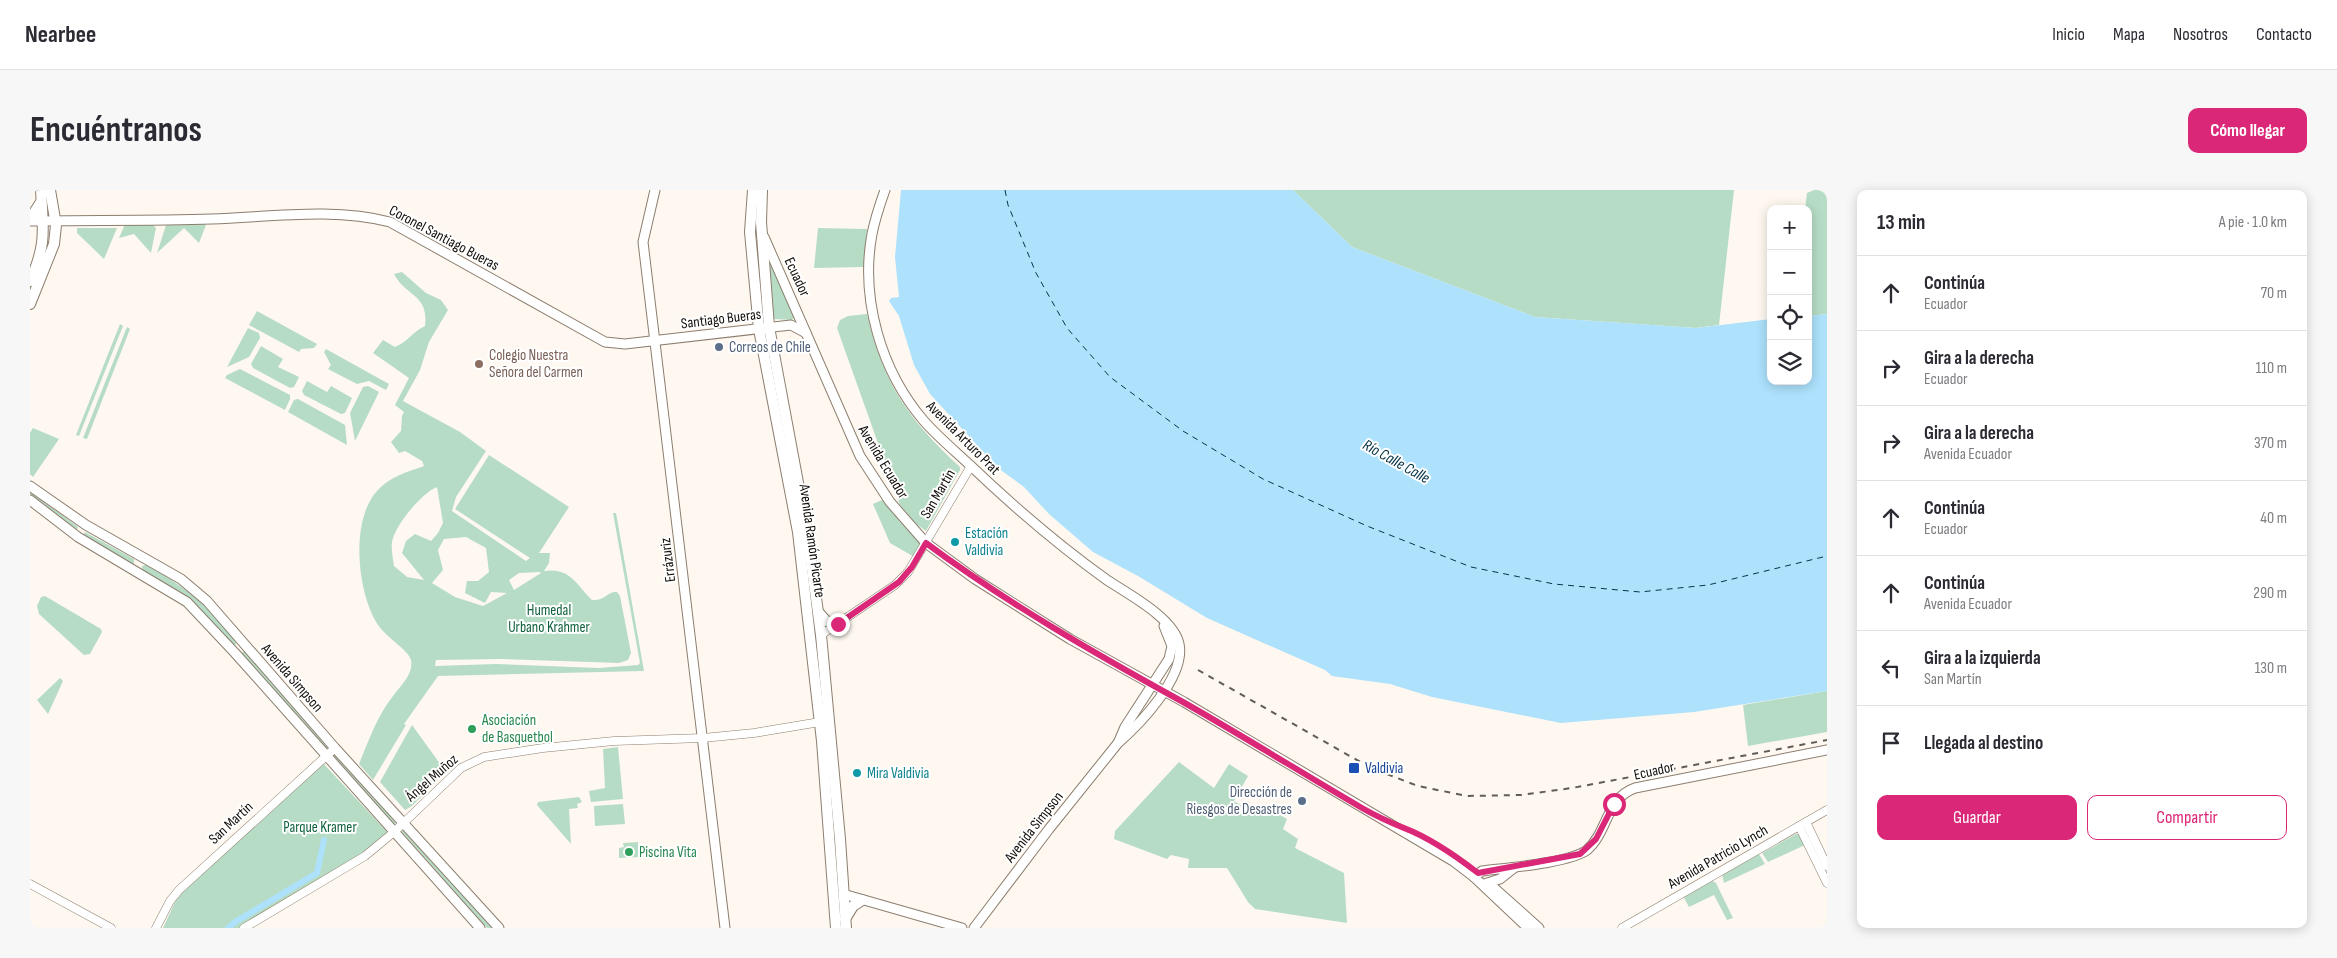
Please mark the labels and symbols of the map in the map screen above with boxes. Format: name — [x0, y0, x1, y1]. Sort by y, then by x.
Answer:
street label: Coronel Santiago Bueras — [386, 201, 502, 275]
street label: Ecuador — [780, 254, 815, 300]
street label: Santiago Bueras — [680, 305, 762, 333]
place label: Correos de Chile — [729, 338, 811, 357]
marker: Correos de Chile — [713, 341, 725, 353]
place label: Colegio Nuestra Señora del Carmen — [489, 346, 583, 382]
marker: Colegio Nuestra Señora del Carmen — [473, 358, 485, 370]
street label: Avenida Arturo Prat — [921, 396, 1004, 479]
street label: Avenida Ecuador — [853, 421, 913, 503]
water label: Río Calle Calle — [1359, 436, 1433, 488]
street label: San Martín — [916, 466, 960, 522]
street label: Avenida Ramón Picarte — [794, 482, 829, 599]
place label: Estación Valdivia — [965, 524, 1008, 560]
street label: Errázuriz — [656, 536, 680, 583]
marker: Estación Valdivia — [949, 536, 961, 548]
park label: Humedal Urbano Krahmer — [508, 601, 591, 637]
route end — [827, 613, 850, 636]
street label: Avenida Simpson — [256, 639, 327, 716]
place label: Asociación de Basquetbol — [481, 711, 553, 747]
marker: Asociación de Basquetbol — [466, 723, 478, 735]
street label: Ángel Muñoz — [401, 750, 463, 807]
street label: Ecuador — [1632, 757, 1677, 785]
place label: Valdivia — [1365, 759, 1403, 778]
marker: Valdivia — [1347, 761, 1361, 775]
place label: Mira Valdivia — [867, 764, 929, 783]
marker: Mira Valdivia — [851, 767, 863, 779]
place label: Dirección de Riesgos de Desastres — [1186, 783, 1292, 819]
street label: Avenida Simpson — [1000, 788, 1068, 867]
route start — [1603, 793, 1626, 816]
marker: Dirección de Riesgos de Desastres — [1296, 795, 1308, 807]
street label: San Martín — [205, 798, 257, 848]
park label: Parque Kramer — [283, 818, 357, 837]
street label: Avenida Patricio Lynch — [1664, 821, 1771, 894]
place label: Piscina Vita — [639, 843, 697, 862]
marker: Piscina Vita — [623, 846, 635, 858]

